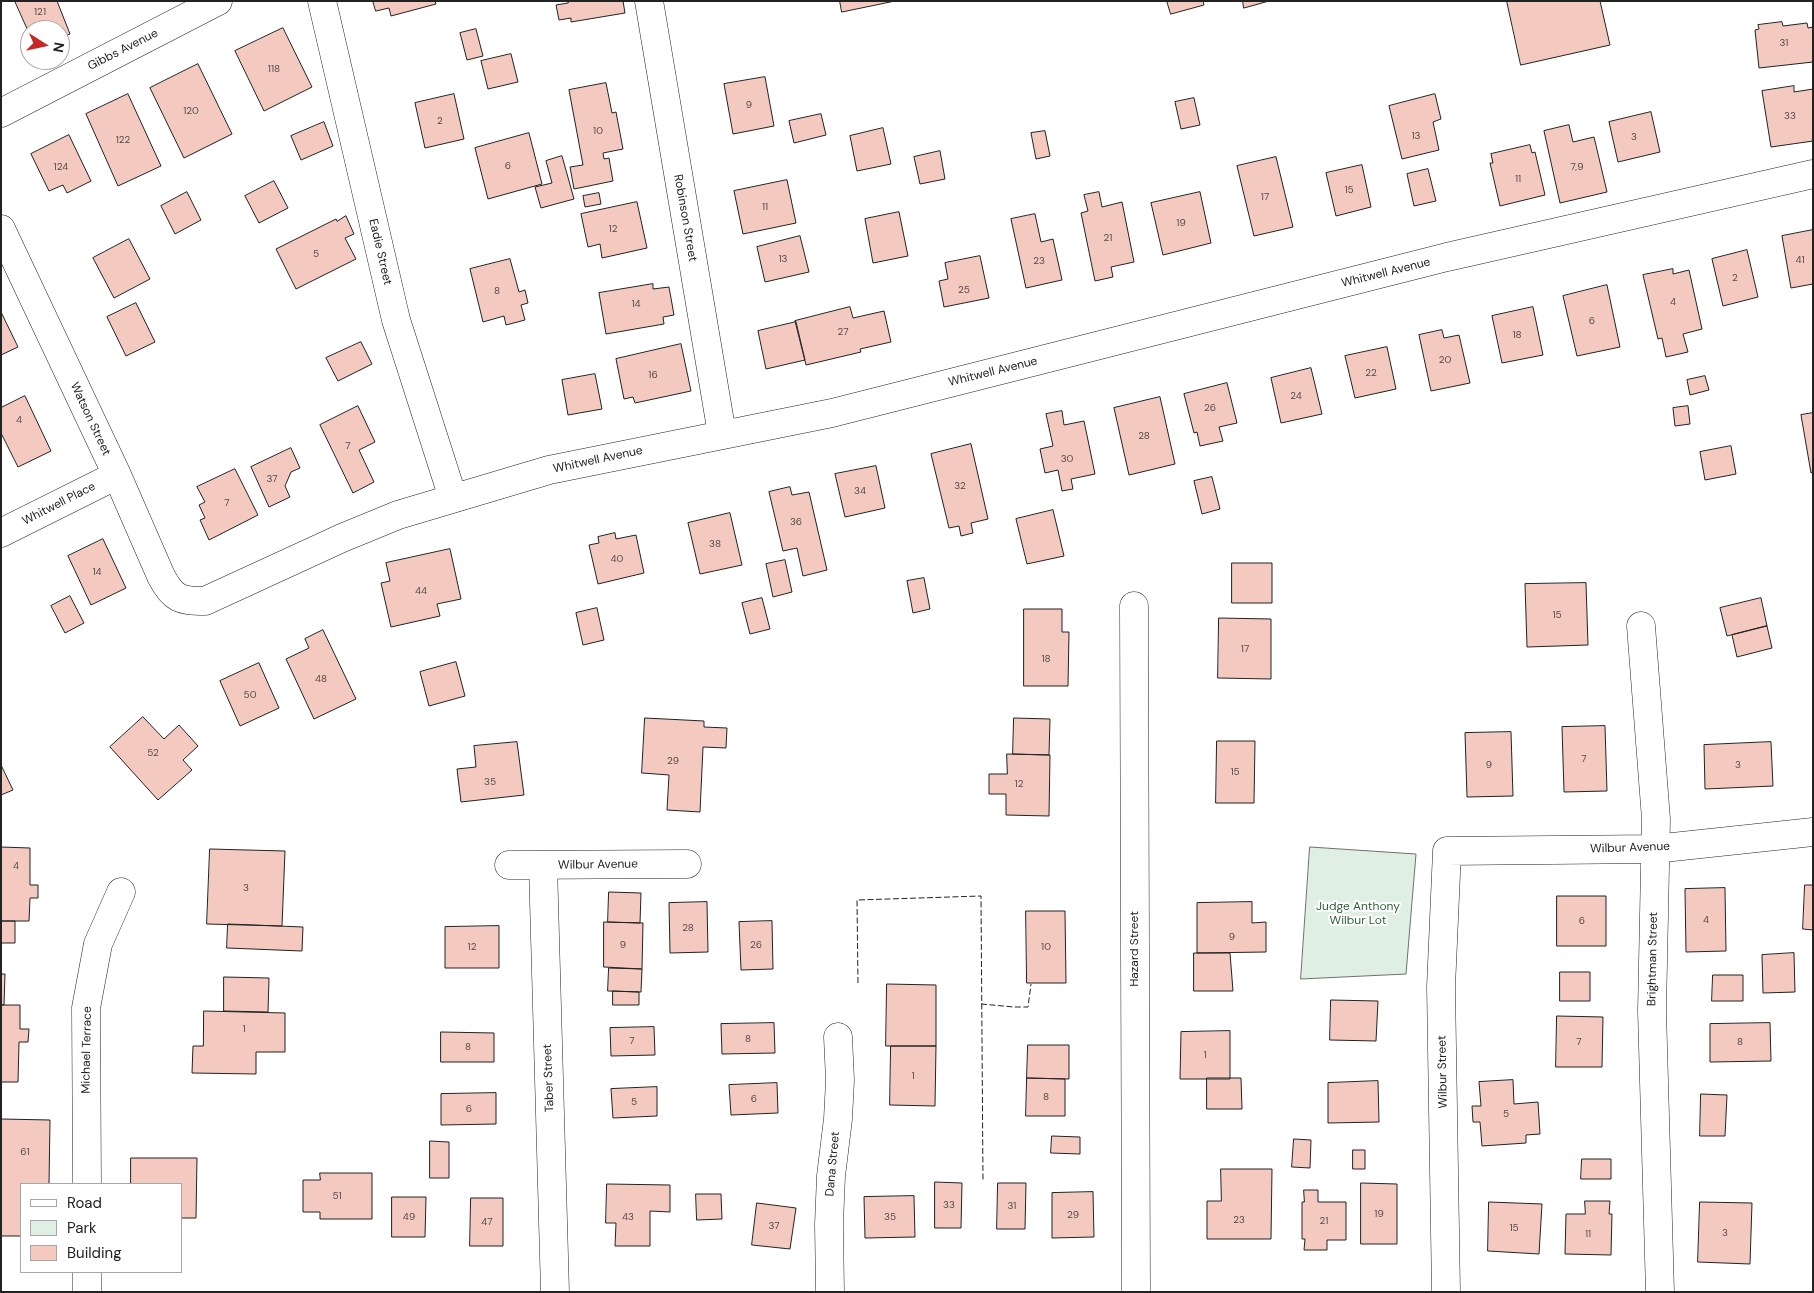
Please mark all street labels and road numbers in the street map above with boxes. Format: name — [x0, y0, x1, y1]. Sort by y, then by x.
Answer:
street label: Gibbs Avenue — [85, 26, 161, 74]
street label: Robinson Street — [670, 173, 700, 263]
street label: Eadie Street — [365, 217, 395, 287]
street label: Whitwell Avenue — [1340, 255, 1432, 291]
street label: Whitwell Avenue — [947, 354, 1039, 390]
street label: Watson Street — [67, 380, 113, 458]
street label: Whitwell Avenue — [552, 443, 644, 477]
street label: Whitwell Place — [20, 479, 98, 529]
street label: Wilbur Avenue — [1590, 839, 1670, 857]
street label: Wilbur Avenue — [558, 857, 638, 873]
street label: Hazard Street — [1128, 911, 1142, 987]
street label: Brightman Street — [1645, 912, 1661, 1006]
street label: Michael Terrace — [79, 1006, 95, 1094]
street label: Wilbur Street — [1435, 1035, 1451, 1109]
street label: Taber Street — [541, 1044, 557, 1112]
street label: Dana Street — [823, 1131, 843, 1197]

